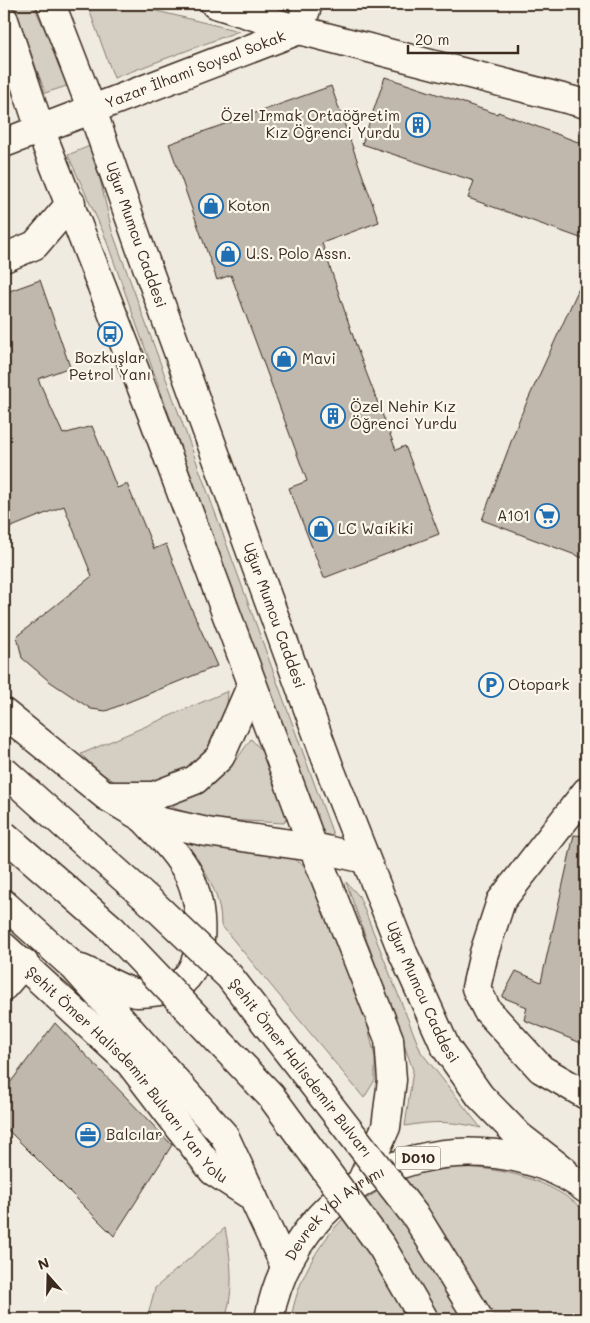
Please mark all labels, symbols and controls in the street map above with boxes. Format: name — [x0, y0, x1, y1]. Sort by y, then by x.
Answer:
scale bar — [408, 22, 518, 54]
street label: Yazar İlhami Soysal Sokak — [102, 25, 288, 112]
text: 20 m — [415, 29, 449, 49]
place label: Özel Irmak Ortaöğretim Kız Öğrenci Yurdu — [221, 105, 400, 142]
building icon: Özel Irmak Ortaöğretim Kız Öğrenci Yurdu — [405, 112, 431, 138]
street label: Uğur Mumcu Caddesi — [102, 159, 172, 310]
shop icon: Koton — [198, 193, 224, 219]
place label: Koton — [228, 195, 270, 215]
shop icon: U.S. Polo Assn. — [215, 241, 241, 267]
place label: U.S. Polo Assn. — [246, 243, 351, 263]
bus stop icon: Bozkuşlar Petrol Yanı — [97, 321, 123, 347]
shop icon: Mavi — [271, 346, 297, 372]
place label: Bozkuşlar Petrol Yanı — [69, 347, 151, 384]
place label: Mavi — [302, 348, 336, 368]
place label: Özel Nehir Kız Öğrenci Yurdu — [350, 396, 457, 433]
building icon: Özel Nehir Kız Öğrenci Yurdu — [320, 403, 346, 429]
supermarket icon: A101 — [534, 503, 560, 529]
place label: A101 — [497, 505, 530, 525]
shop icon: LC Waikiki — [308, 516, 334, 542]
place label: LC Waikiki — [338, 518, 414, 538]
street label: Uğur Mumcu Caddesi — [239, 540, 311, 691]
parking icon: Otopark — [478, 672, 504, 698]
place label: Otopark — [508, 674, 570, 694]
street label: Uğur Mumcu Caddesi — [382, 918, 464, 1066]
street label: Şehit Ömer Halisdemir Bulvarı Yan Yolu — [22, 961, 232, 1187]
street label: Şehit Ömer Halisdemir Bulvarı — [225, 974, 377, 1161]
office icon: Balcılar — [75, 1122, 101, 1148]
place label: Balcılar — [106, 1124, 163, 1144]
road number: D010 — [396, 1146, 440, 1170]
street label: Devrek Yol Ayrımı — [280, 1161, 387, 1264]
north arrow — [22, 1250, 72, 1300]
text: N — [35, 1253, 52, 1274]

